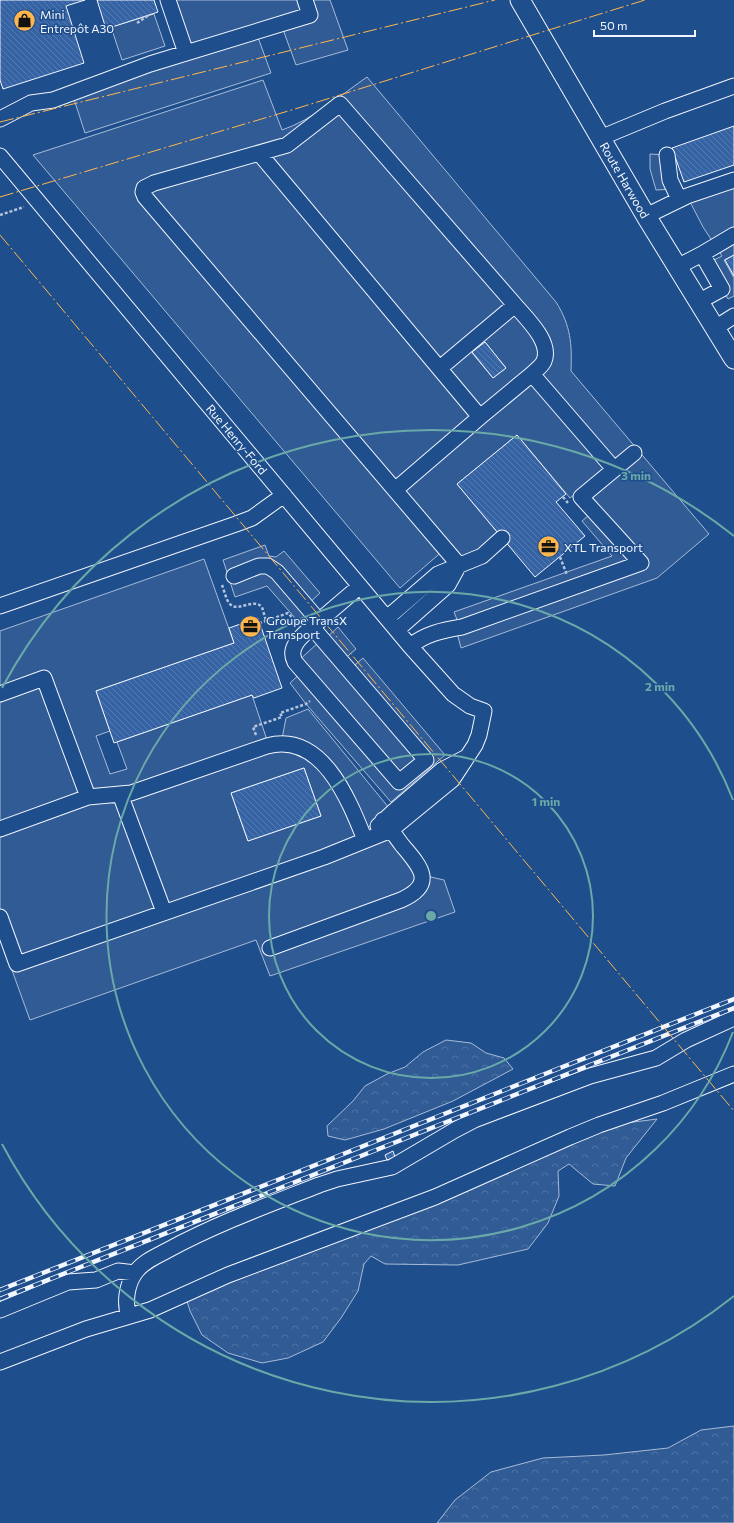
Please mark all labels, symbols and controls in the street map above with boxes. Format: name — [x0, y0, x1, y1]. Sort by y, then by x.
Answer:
place label: Mini Entrepôt A30 — [40, 7, 114, 35]
shop icon: Mini Entrepôt A30 — [11, 8, 37, 34]
scale bar — [594, 12, 695, 38]
text: 50 m — [600, 18, 628, 32]
street label: Route Harwood — [598, 139, 653, 221]
street label: Rue Henry-Ford — [204, 401, 270, 477]
text: 3 min — [621, 468, 651, 482]
office icon: XTL Transport — [536, 534, 562, 560]
place label: XTL Transport — [564, 540, 643, 554]
place label: Groupe TransX Transport — [266, 613, 347, 641]
office icon: Groupe TransX Transport — [238, 614, 264, 640]
text: 2 min — [645, 679, 675, 693]
text: 1 min — [532, 794, 560, 808]
centre of rings — [424, 909, 438, 923]

